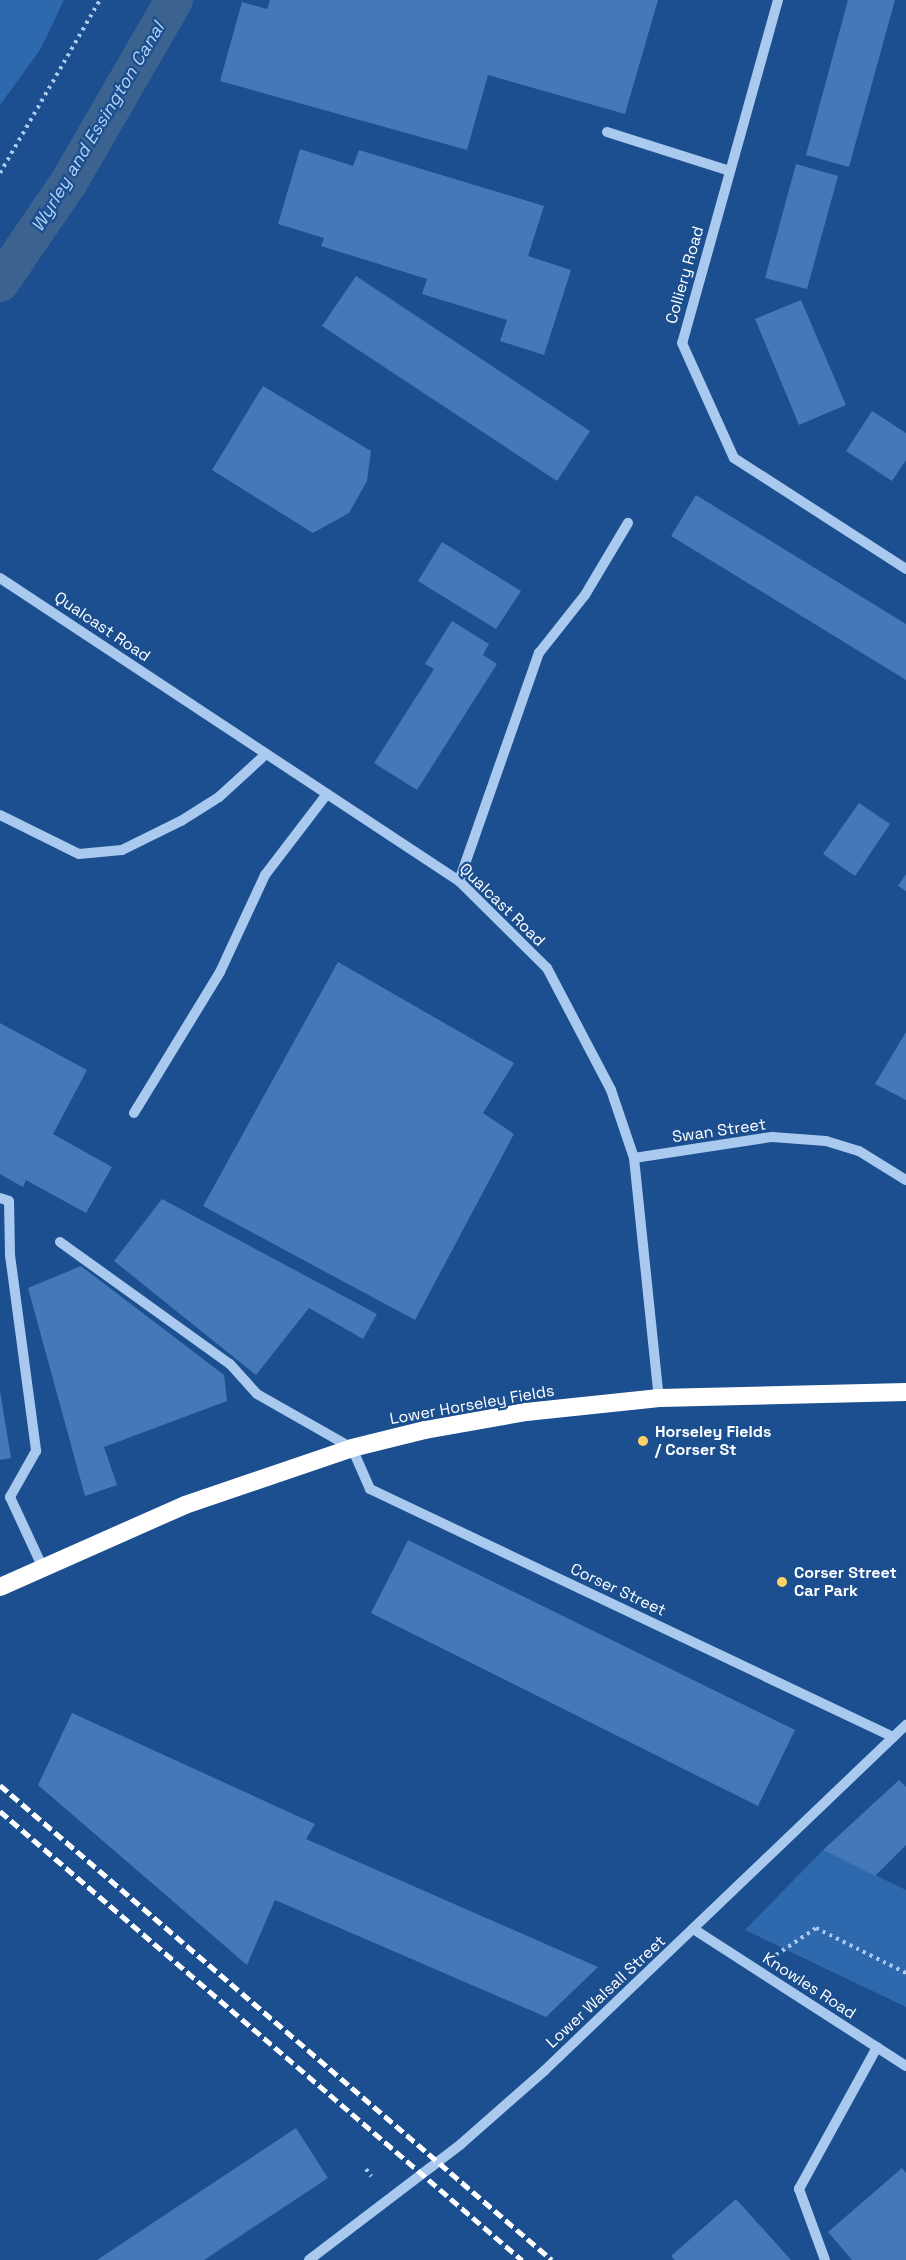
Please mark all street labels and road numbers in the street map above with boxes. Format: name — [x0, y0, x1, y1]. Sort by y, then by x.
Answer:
street label: Colliery Road — [662, 224, 708, 326]
street label: Qualcast Road — [50, 588, 154, 666]
street label: Qualcast Road — [455, 859, 549, 951]
street label: Swan Street — [671, 1115, 767, 1147]
street label: Lower Horseley Fields — [388, 1381, 556, 1429]
street label: Corser Street — [567, 1560, 669, 1620]
street label: Lower Walsall Street — [542, 1932, 670, 2052]
street label: Knowles Road — [759, 1949, 859, 2023]

